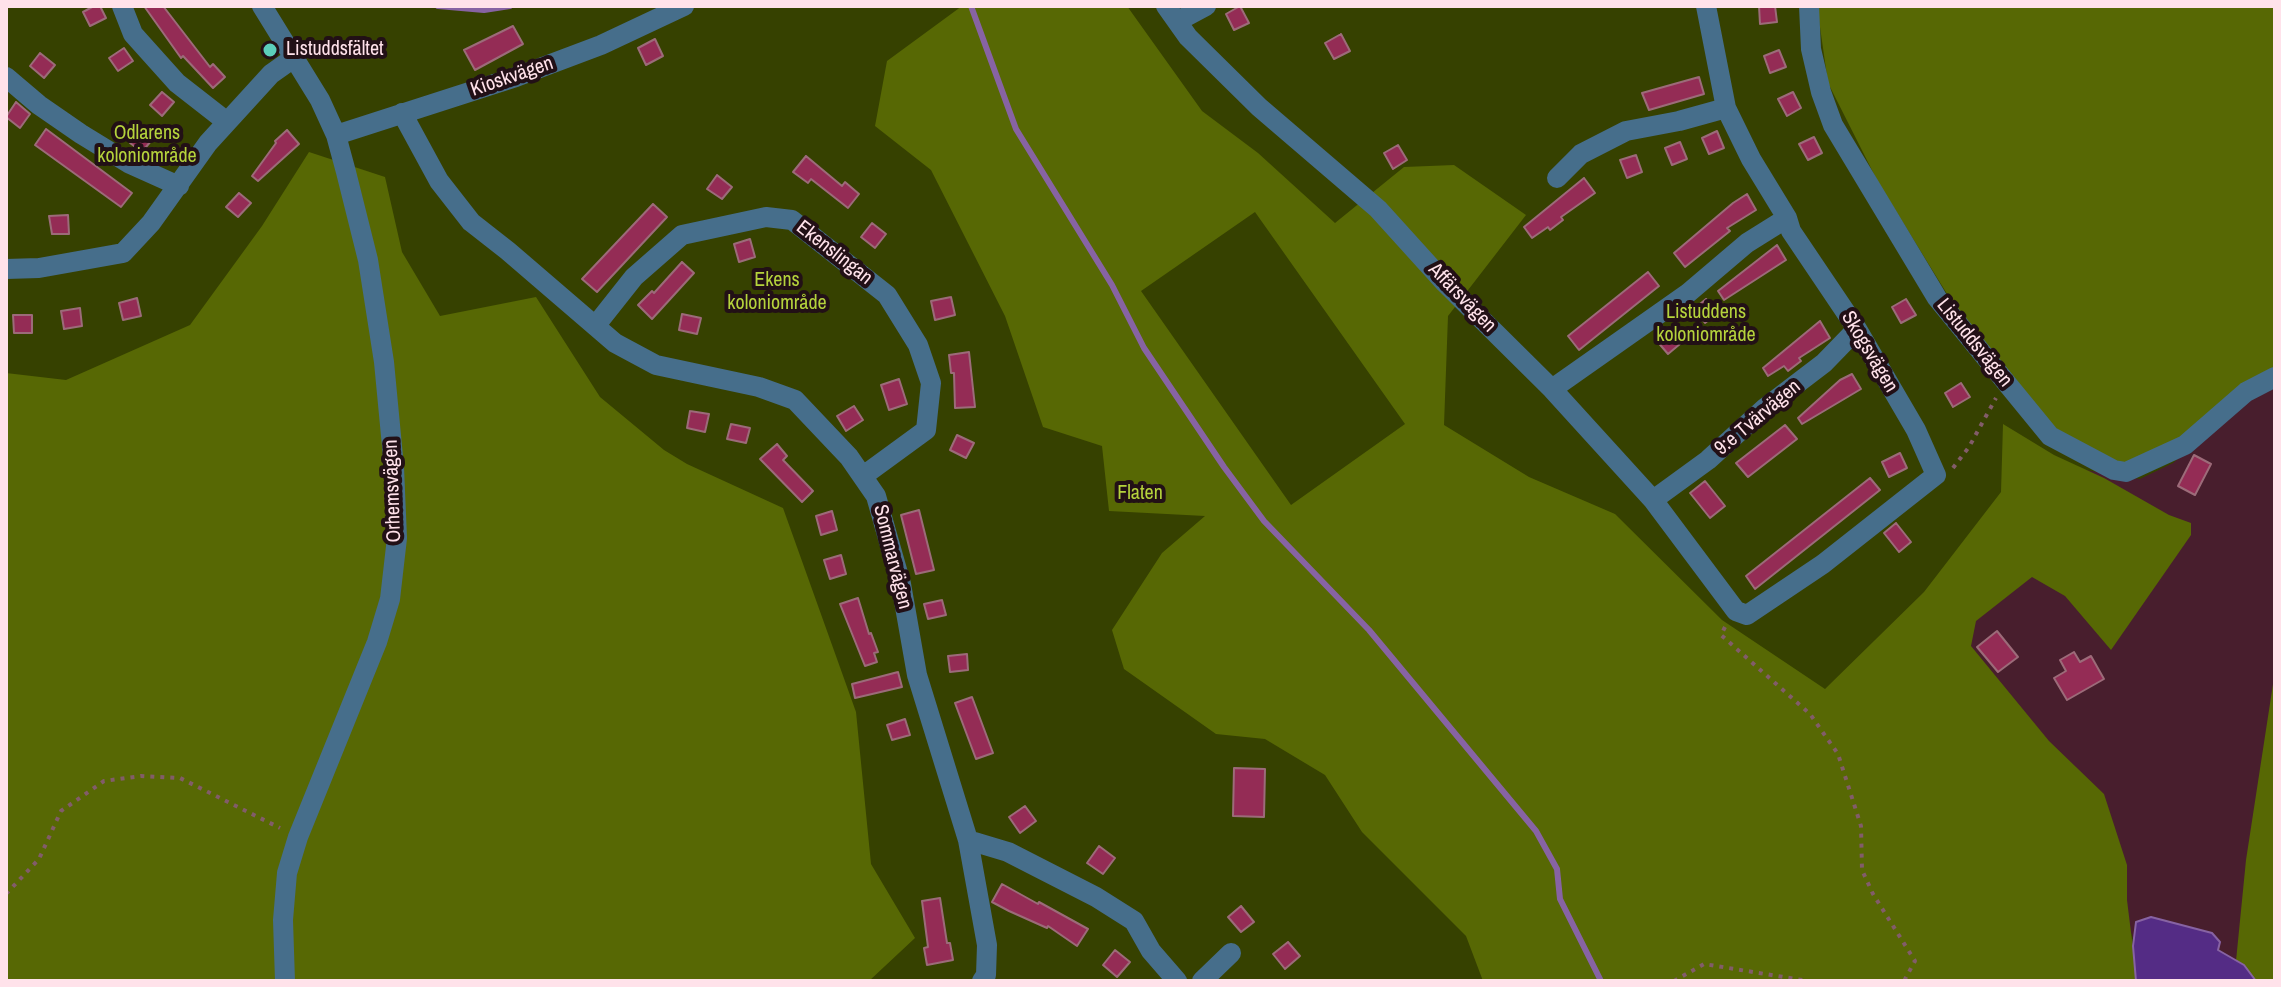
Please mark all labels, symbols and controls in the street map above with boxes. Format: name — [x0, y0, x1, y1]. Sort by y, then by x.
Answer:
place label: Listuddsfältet — [286, 38, 384, 62]
marker: Listuddsfältet — [261, 41, 279, 59]
street label: Kioskvägen — [468, 52, 556, 102]
park label: Odlarens koloniområde — [97, 122, 197, 169]
street label: Ekenslingan — [791, 216, 877, 290]
street label: Affärsvägen — [1423, 258, 1501, 338]
park label: Ekens koloniområde — [727, 269, 827, 316]
street label: Listuddsvägen — [1931, 294, 2017, 392]
park label: Listuddens koloniområde — [1656, 301, 1756, 348]
street label: Skogsvägen — [1835, 307, 1903, 397]
street label: 9:e Tvärvägen — [1710, 375, 1806, 461]
street label: Orhemsvägen — [379, 439, 407, 543]
park label: Flaten — [1117, 482, 1163, 506]
street label: Sommarvägen — [867, 502, 917, 612]

